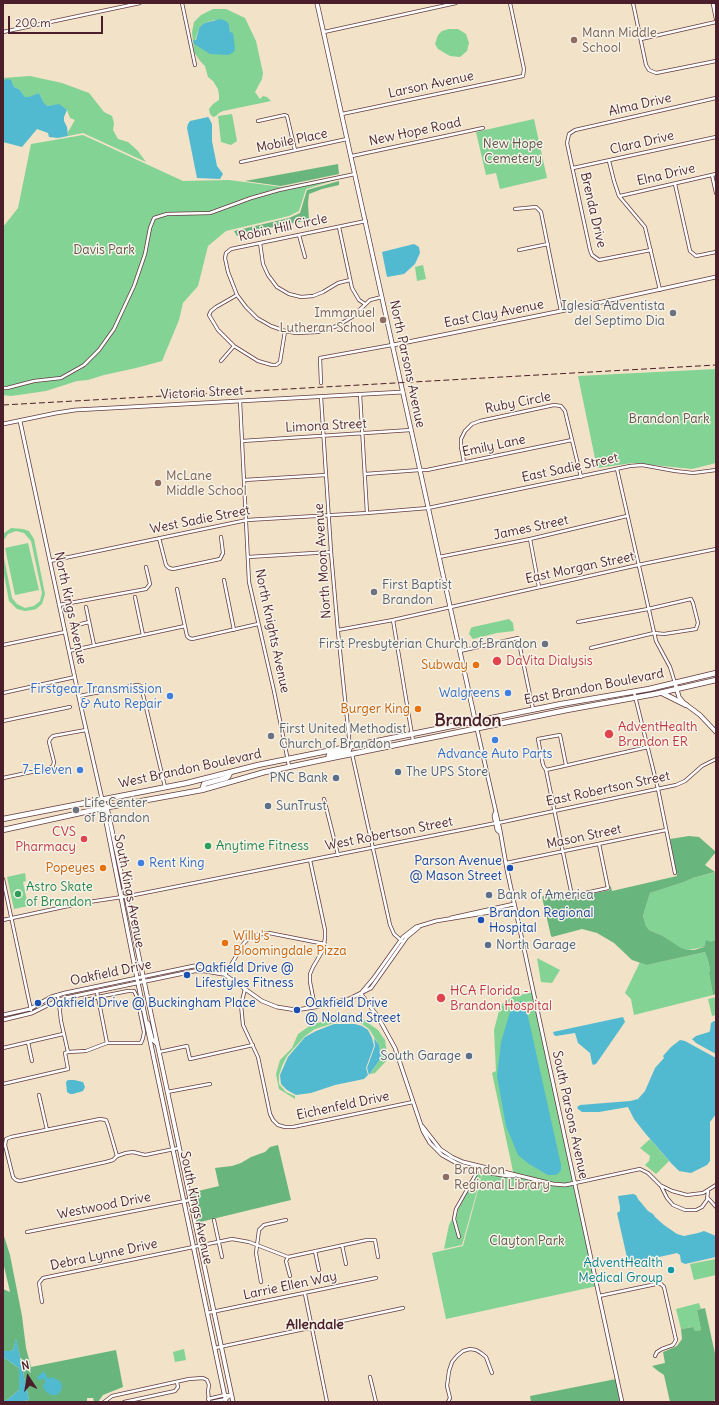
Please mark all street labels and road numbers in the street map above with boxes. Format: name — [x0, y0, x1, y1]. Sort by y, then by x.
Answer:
street label: Larson Avenue — [387, 68, 475, 102]
street label: Alma Drive — [607, 90, 673, 120]
street label: New Hope Road — [367, 115, 463, 149]
street label: Mobile Place — [255, 126, 329, 156]
street label: Clara Drive — [608, 128, 676, 158]
street label: Elna Drive — [635, 161, 697, 189]
street label: Brenda Drive — [577, 171, 609, 249]
street label: Robin Hill Circle — [237, 211, 329, 245]
street label: East Clay Avenue — [443, 297, 545, 331]
street label: North Parsons Avenue — [386, 299, 428, 429]
street label: Victoria Street — [160, 383, 244, 403]
street label: Ruby Circle — [484, 389, 552, 417]
street label: Limona Street — [285, 416, 367, 436]
street label: Emily Lane — [461, 432, 527, 460]
street label: East Sadie Street — [520, 450, 620, 486]
street label: West Sadie Street — [149, 503, 251, 537]
street label: North Moon Avenue — [311, 503, 335, 619]
street label: James Street — [492, 512, 570, 544]
street label: East Morgan Street — [524, 549, 636, 587]
street label: North Kings Avenue — [50, 550, 90, 666]
street label: North Knights Avenue — [251, 567, 293, 695]
street label: East Brandon Boulevard — [523, 666, 665, 708]
street label: West Brandon Boulevard — [117, 746, 263, 792]
street label: East Robertson Street — [545, 768, 671, 810]
street label: West Robertson Street — [324, 814, 454, 854]
street label: Mason Street — [545, 821, 623, 853]
street label: South Kings Avenue — [110, 833, 148, 949]
street label: Oakfield Drive — [69, 957, 153, 989]
street label: South Parsons Avenue — [549, 1049, 591, 1181]
street label: Eichenfeld Drive — [295, 1089, 391, 1123]
street label: South Kings Avenue — [176, 1150, 216, 1266]
street label: Westwood Drive — [56, 1189, 152, 1223]
street label: Debra Lynne Drive — [49, 1236, 159, 1274]
street label: Larrie Ellen Way — [242, 1268, 338, 1304]

